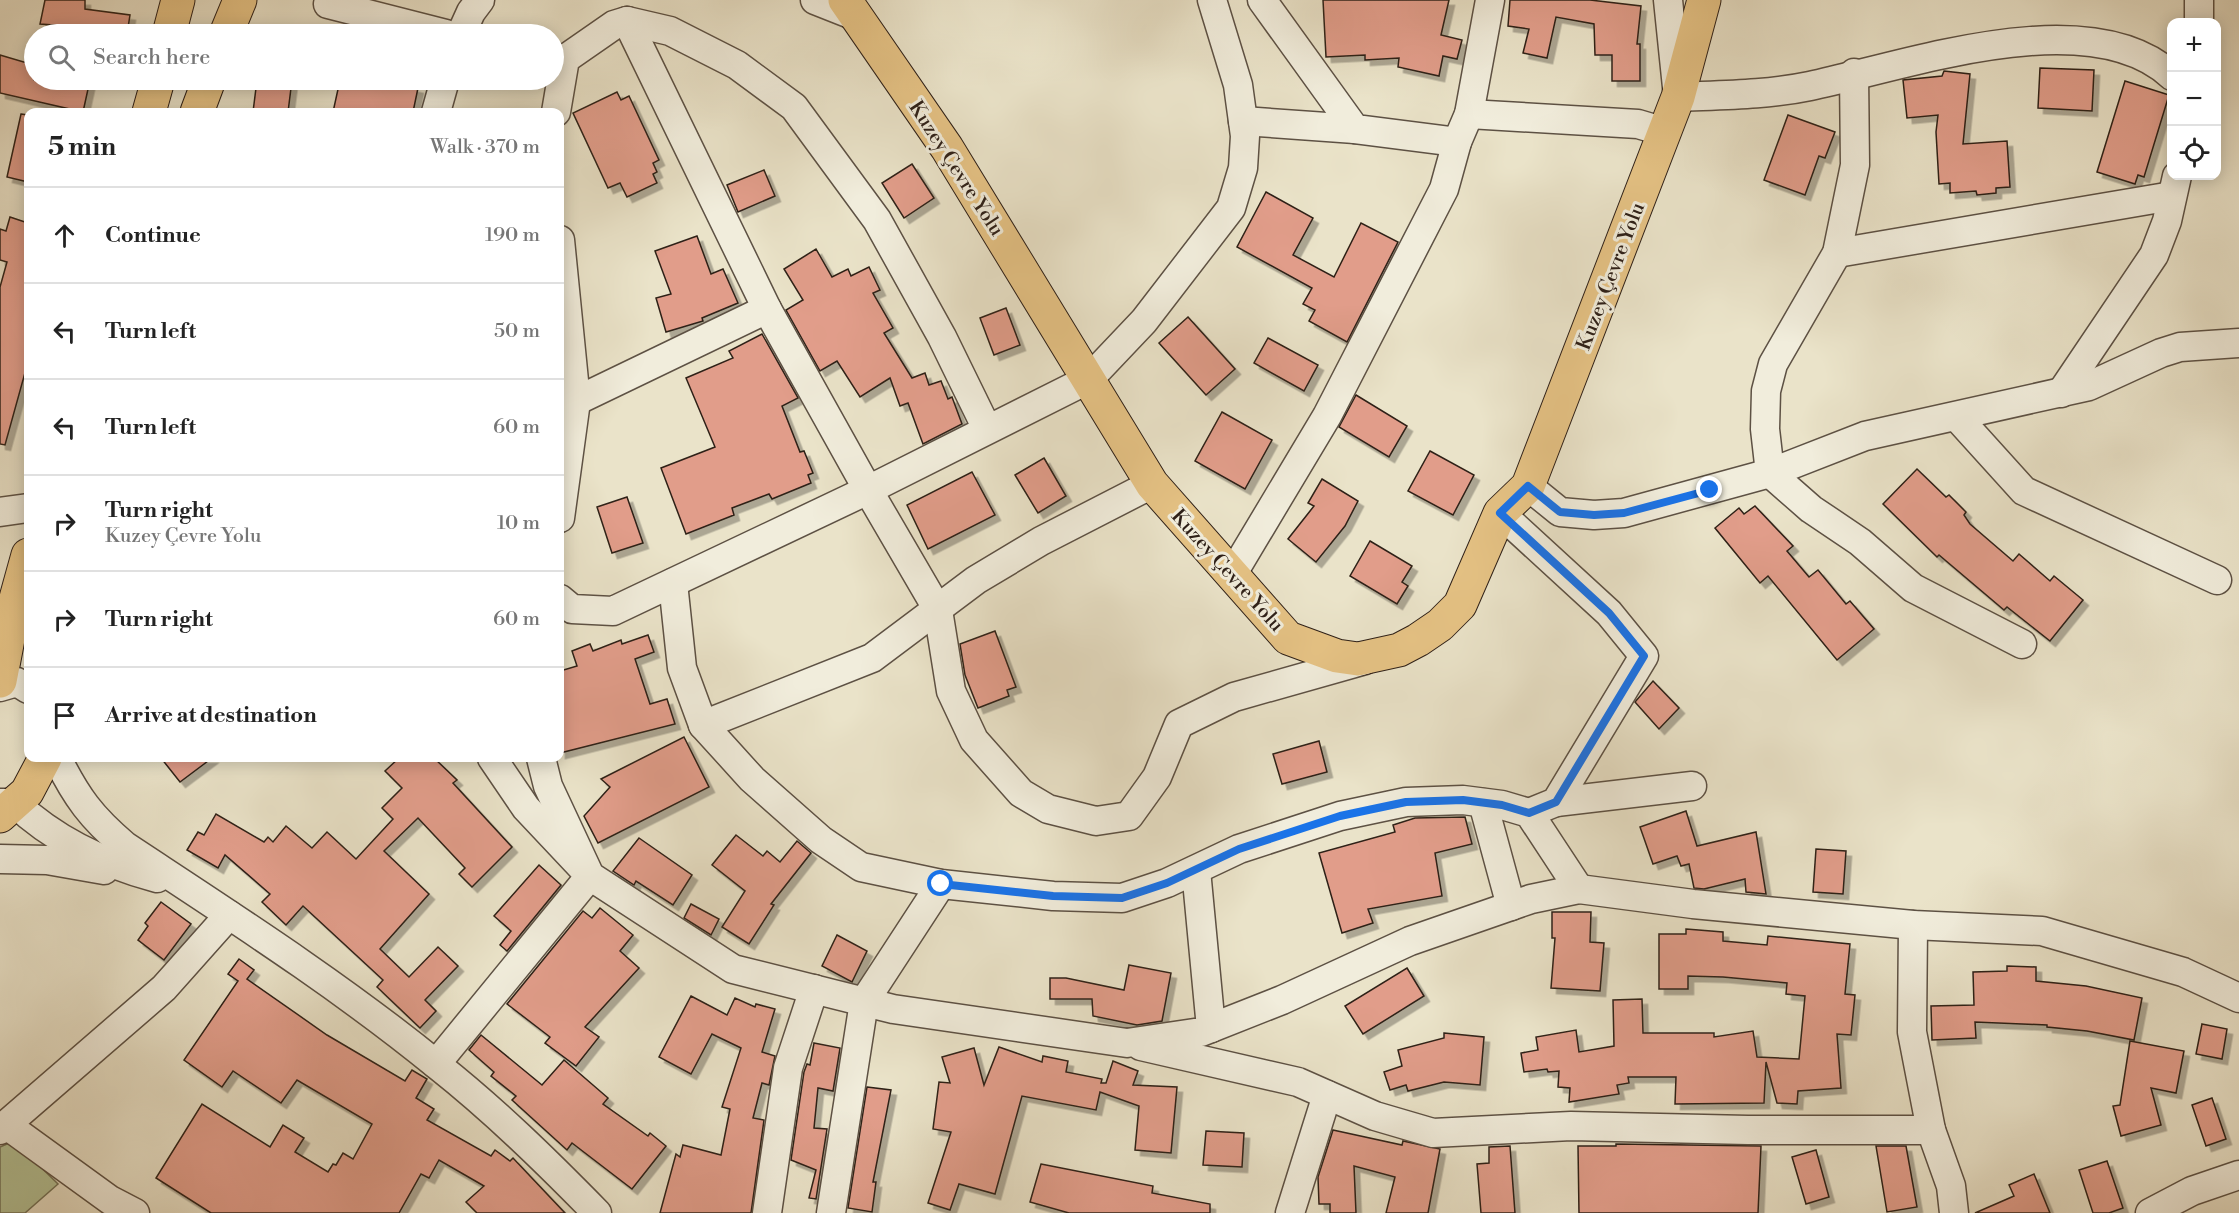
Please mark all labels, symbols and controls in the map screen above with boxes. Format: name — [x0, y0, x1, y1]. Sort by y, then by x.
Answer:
map controls — [2167, 18, 2221, 180]
button: + — [2167, 18, 2221, 72]
search box — [24, 24, 564, 90]
icon: search — [45, 41, 78, 74]
text: Search here — [93, 44, 210, 71]
button: − — [2167, 72, 2221, 126]
street label: Kuzey Çevre Yolu — [903, 96, 1009, 242]
button: locate — [2167, 126, 2221, 180]
text: 5 min — [48, 131, 116, 163]
text: Walk · 370 m — [430, 135, 540, 160]
street label: Kuzey Çevre Yolu — [1572, 199, 1651, 354]
icon: ahead — [48, 219, 81, 252]
text: Continue — [105, 222, 201, 249]
text: 190 m — [485, 223, 540, 248]
icon: left — [48, 315, 81, 348]
text: Turn left — [105, 318, 196, 345]
text: 50 m — [494, 319, 540, 344]
icon: left — [48, 411, 81, 444]
text: Turn left — [105, 414, 196, 441]
text: 60 m — [493, 415, 540, 440]
route end — [1696, 476, 1722, 502]
text: Turn right — [105, 497, 213, 524]
street label: Kuzey Çevre Yolu — [1165, 505, 1289, 638]
icon: right — [48, 507, 81, 540]
text: 10 m — [497, 511, 540, 536]
text: Kuzey Çevre Yolu — [105, 524, 261, 549]
icon: right — [48, 603, 81, 636]
text: Turn right — [105, 606, 213, 633]
text: 60 m — [493, 607, 540, 632]
icon: arrive — [48, 699, 81, 732]
text: Arrive at destination — [105, 702, 317, 729]
route start — [927, 870, 953, 896]

